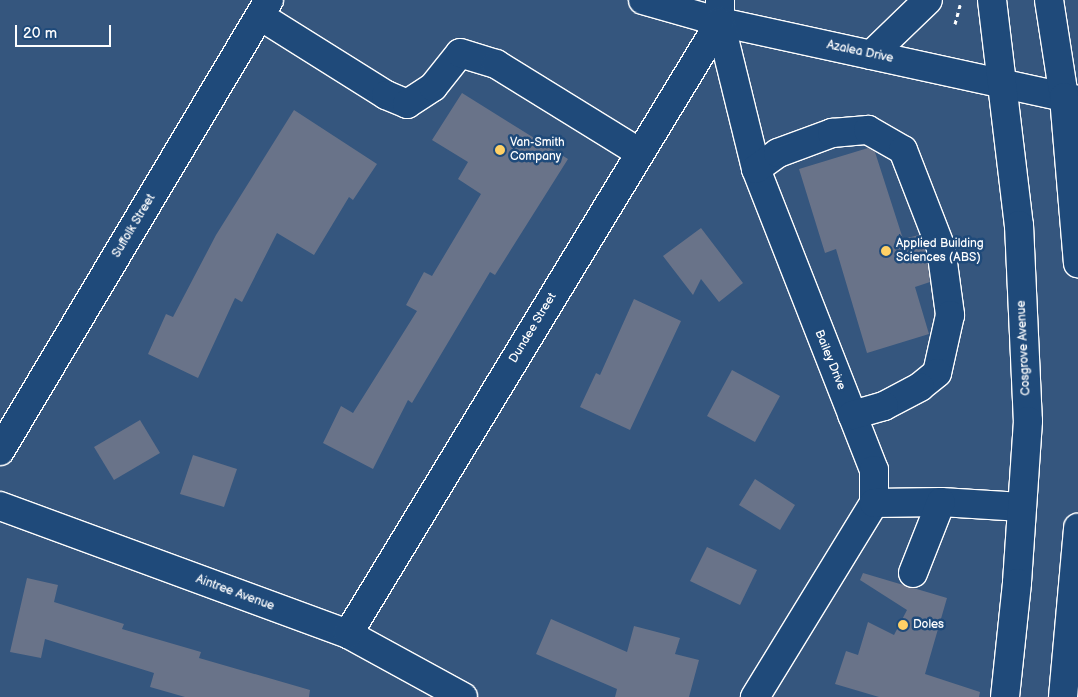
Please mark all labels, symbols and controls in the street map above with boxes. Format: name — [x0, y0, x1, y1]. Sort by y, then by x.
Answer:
scale bar — [18, 15, 114, 47]
text: 20 m — [23, 24, 57, 43]
street label: Azalea Drive — [825, 38, 895, 66]
place label: Van-Smith Company — [510, 136, 565, 164]
marker: Van-Smith Company — [494, 144, 506, 156]
street label: Suffolk Street — [109, 192, 159, 260]
place label: Applied Building Sciences (ABS) — [896, 237, 984, 265]
marker: Applied Building Sciences (ABS) — [880, 245, 892, 257]
street label: Dundee Street — [506, 290, 560, 366]
street label: Cosgrove Avenue — [1014, 300, 1034, 396]
street label: Bailey Drive — [811, 328, 849, 392]
street label: Aintree Avenue — [194, 572, 276, 614]
place label: Doles — [913, 618, 944, 632]
marker: Doles — [897, 619, 909, 631]

